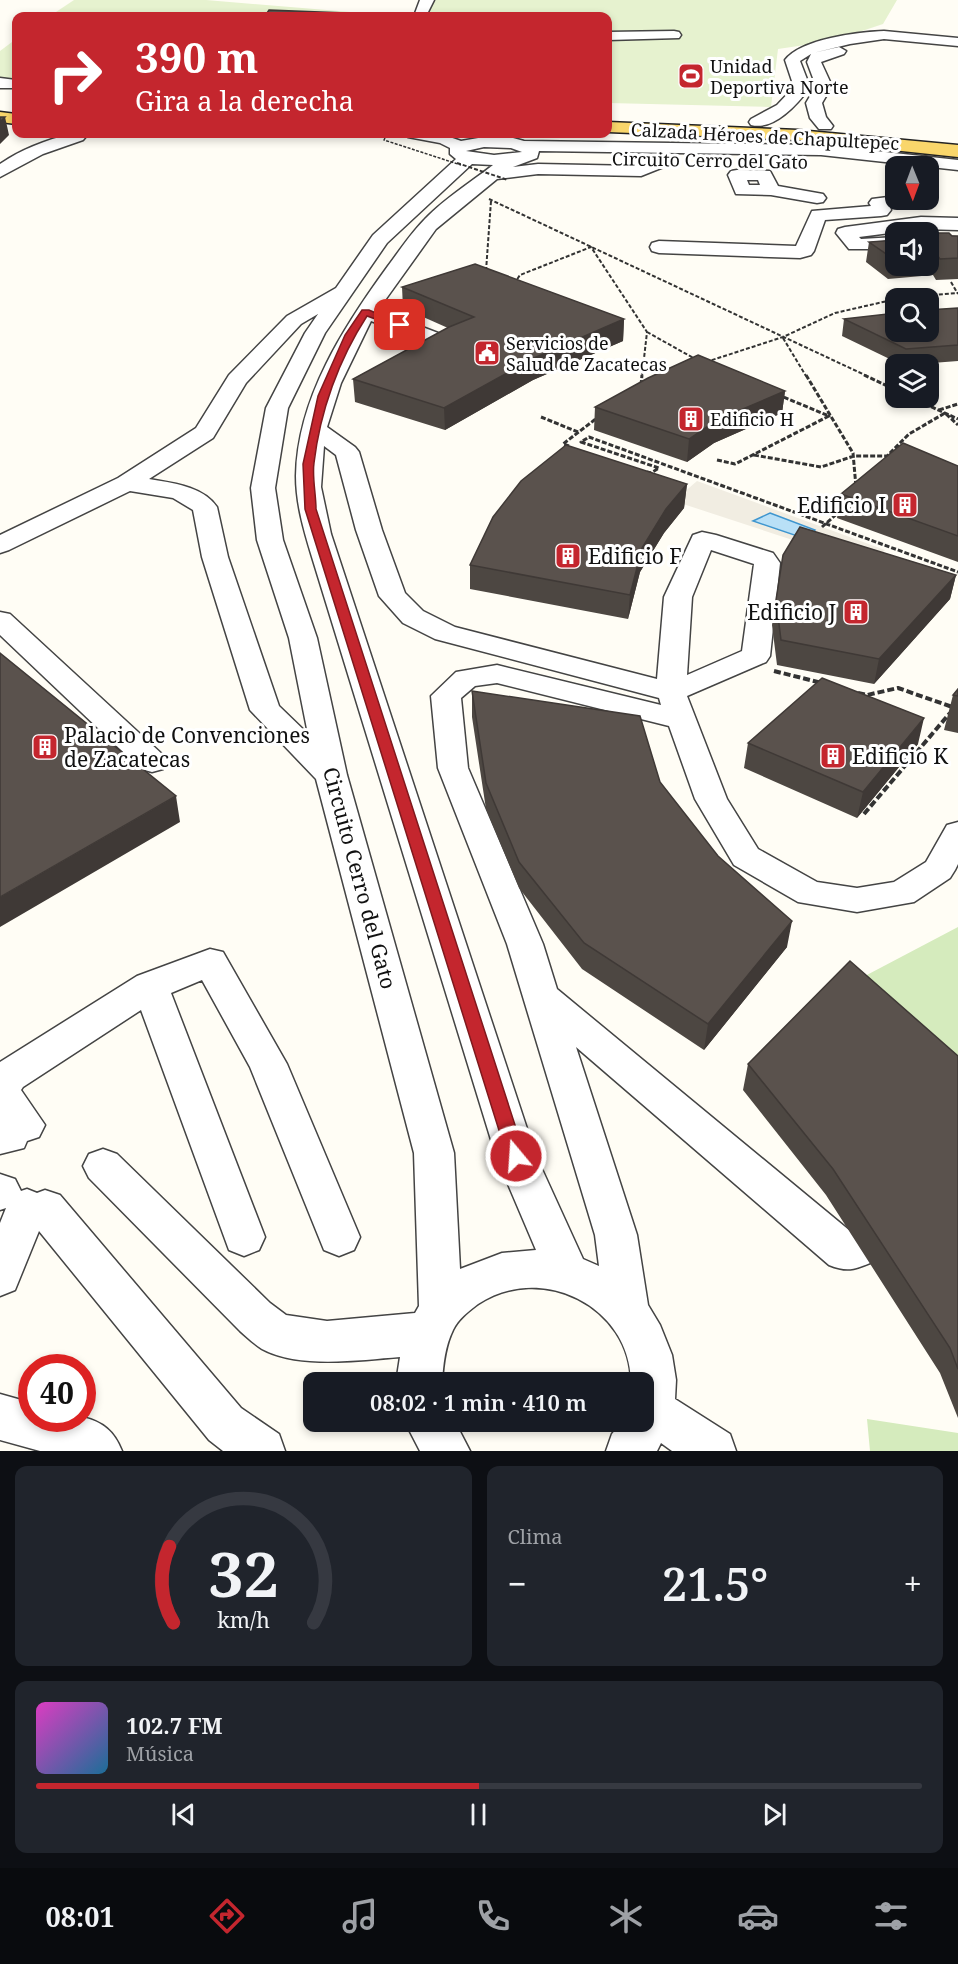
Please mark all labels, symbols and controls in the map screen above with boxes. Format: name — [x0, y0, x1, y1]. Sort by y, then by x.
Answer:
text: 390 m — [135, 28, 259, 85]
icon: right — [36, 36, 114, 114]
place label: Unidad Deportiva Norte — [710, 54, 849, 99]
sports icon: Unidad Deportiva Norte — [676, 61, 706, 91]
text: Gira a la derecha — [135, 82, 354, 119]
street label: Calzada Héroes de Chapultepec — [630, 117, 900, 155]
street label: Circuito Cerro del Gato — [612, 146, 808, 174]
north arrow — [885, 156, 939, 210]
map controls — [885, 156, 939, 408]
button: sound — [885, 222, 939, 276]
button: search — [885, 288, 939, 342]
pin — [374, 299, 425, 350]
icon: arrive — [383, 308, 416, 341]
place label: Servicios de Salud de Zacatecas — [506, 331, 667, 376]
public building icon: Servicios de Salud de Zacatecas — [472, 338, 502, 368]
button: layers — [885, 354, 939, 408]
building icon: Edificio H — [676, 404, 706, 434]
place label: Edificio H — [710, 407, 794, 431]
building icon: Edificio I — [890, 490, 920, 520]
place label: Edificio I — [797, 491, 886, 519]
building icon: Edificio F — [553, 541, 583, 571]
place label: Edificio F — [588, 542, 682, 570]
building icon: Edificio J — [841, 597, 871, 627]
place label: Edificio J — [747, 598, 836, 626]
place label: Palacio de Convenciones de Zacatecas — [64, 721, 310, 773]
building icon: Palacio de Convenciones de Zacatecas — [30, 732, 60, 762]
building icon: Edificio K — [818, 741, 848, 771]
place label: Edificio K — [852, 742, 948, 770]
street label: Circuito Cerro del Gato — [317, 764, 403, 992]
position arrow — [484, 1124, 548, 1188]
speed limit sign: 40 — [18, 1354, 96, 1432]
text: 08:02 · 1 min · 410 m — [370, 1387, 587, 1417]
text: Clima — [508, 1523, 563, 1550]
text: 32 — [208, 1530, 279, 1615]
text: 21.5° — [662, 1553, 768, 1614]
text: − — [508, 1561, 527, 1606]
text: + — [904, 1561, 922, 1606]
text: km/h — [217, 1605, 270, 1634]
text: 102.7 FM — [126, 1710, 223, 1740]
text: Música — [126, 1740, 194, 1767]
icon: previous — [167, 1798, 200, 1831]
icon: pause — [462, 1798, 495, 1831]
icon: next — [758, 1798, 791, 1831]
icon: directions — [206, 1895, 248, 1937]
icon: music — [339, 1895, 381, 1937]
icon: phone — [472, 1895, 514, 1937]
icon: climate — [605, 1895, 647, 1937]
icon: car — [737, 1895, 779, 1937]
icon: filters — [870, 1895, 912, 1937]
text: 08:01 — [45, 1898, 115, 1935]

